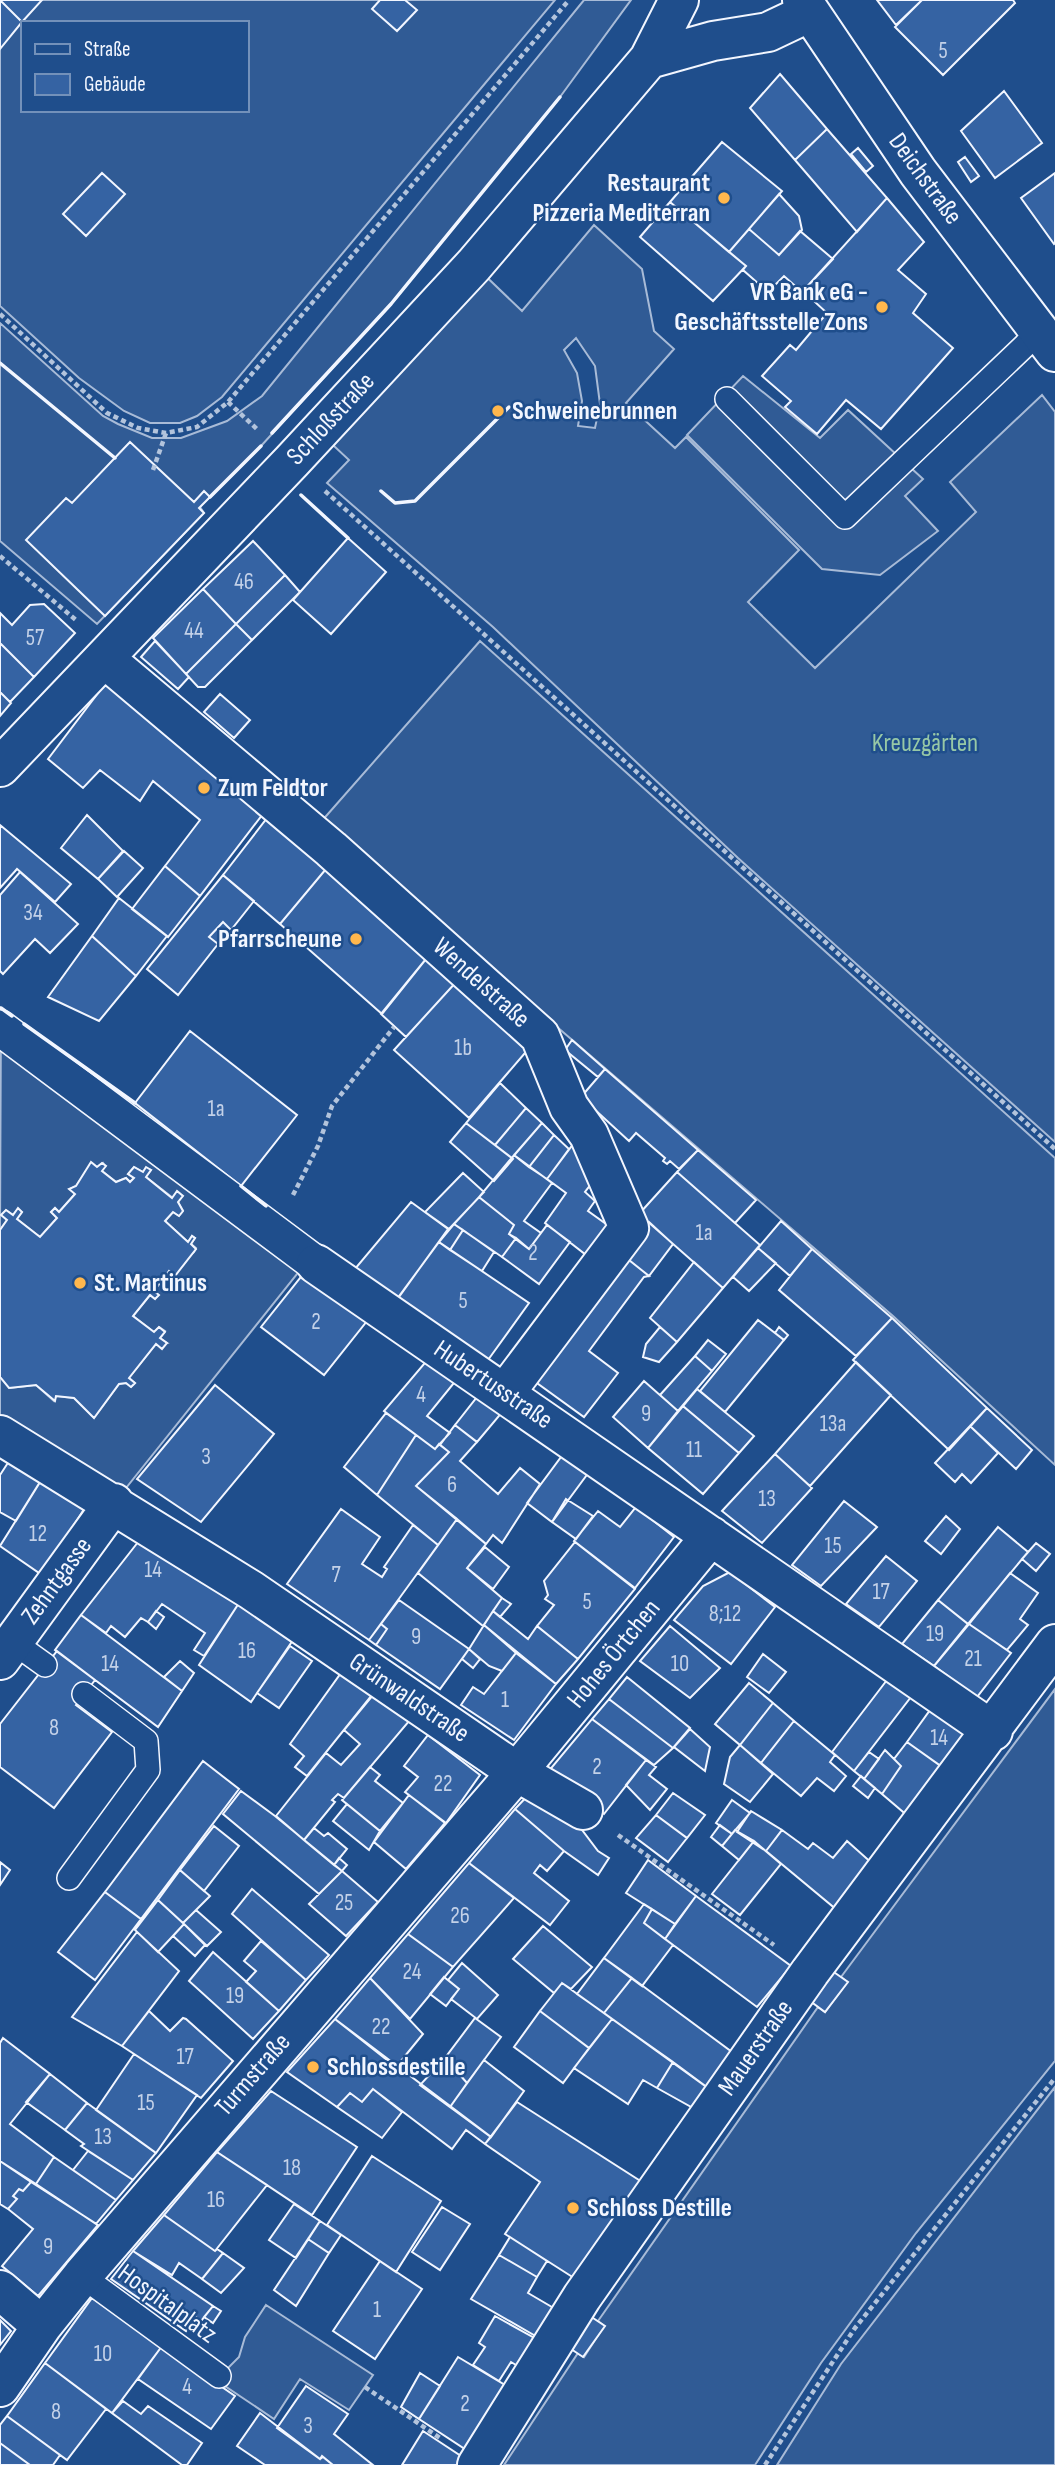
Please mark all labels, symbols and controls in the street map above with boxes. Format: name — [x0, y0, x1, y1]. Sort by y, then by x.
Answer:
legend — [21, 21, 248, 112]
text: Straße — [84, 37, 130, 62]
house number: 5 — [938, 37, 948, 65]
text: Gebäude — [84, 72, 146, 97]
street label: Deichstraße — [882, 127, 968, 231]
place label: Restaurant Pizzeria Mediterran — [533, 168, 710, 229]
marker: Restaurant Pizzeria Mediterran — [716, 190, 732, 206]
place label: VR Bank eG - Geschäftsstelle Zons — [674, 277, 868, 338]
marker: VR Bank eG - Geschäftsstelle Zons — [874, 299, 890, 315]
street label: Schloßstraße — [280, 366, 382, 472]
place label: Schweinebrunnen — [512, 396, 677, 427]
marker: Schweinebrunnen — [490, 403, 506, 419]
house number: 46 — [234, 568, 254, 596]
house number: 44 — [184, 617, 204, 645]
house number: 57 — [26, 624, 44, 652]
park label: Kreuzgärten — [872, 728, 978, 759]
place label: Zum Feldtor — [218, 773, 328, 804]
marker: Zum Feldtor — [196, 780, 212, 796]
house number: 34 — [23, 899, 43, 927]
place label: Pfarrscheune — [218, 924, 342, 955]
marker: Pfarrscheune — [348, 931, 364, 947]
street label: Wendelstraße — [426, 931, 536, 1035]
house number: 1b — [454, 1034, 472, 1062]
house number: 1a — [207, 1095, 225, 1123]
house number: 1a — [695, 1219, 713, 1247]
house number: 2 — [528, 1239, 538, 1267]
place label: St. Martinus — [94, 1268, 207, 1299]
marker: St. Martinus — [72, 1275, 88, 1291]
house number: 5 — [458, 1287, 468, 1315]
house number: 2 — [311, 1308, 321, 1336]
street label: Hubertusstraße — [428, 1334, 558, 1436]
house number: 4 — [416, 1381, 426, 1409]
house number: 9 — [641, 1400, 651, 1428]
house number: 13a — [820, 1410, 846, 1438]
house number: 11 — [686, 1436, 702, 1464]
house number: 3 — [201, 1443, 211, 1471]
house number: 6 — [447, 1471, 457, 1499]
house number: 13 — [758, 1485, 776, 1513]
house number: 12 — [29, 1520, 47, 1548]
street label: Zehntgasse — [15, 1531, 99, 1631]
house number: 15 — [824, 1532, 842, 1560]
house number: 14 — [144, 1556, 162, 1584]
house number: 7 — [331, 1561, 341, 1589]
house number: 17 — [872, 1578, 890, 1606]
house number: 5 — [582, 1588, 592, 1616]
street label: Hohes Örtchen — [561, 1594, 667, 1714]
house number: 8;12 — [709, 1600, 741, 1628]
house number: 19 — [926, 1620, 944, 1648]
house number: 9 — [411, 1623, 421, 1651]
house number: 16 — [238, 1637, 256, 1665]
house number: 21 — [964, 1645, 982, 1673]
street label: Grünwaldstraße — [343, 1647, 475, 1749]
house number: 14 — [101, 1650, 119, 1678]
house number: 10 — [671, 1650, 689, 1678]
house number: 1 — [501, 1686, 509, 1714]
house number: 8 — [49, 1714, 59, 1742]
house number: 14 — [930, 1724, 948, 1752]
house number: 2 — [592, 1753, 602, 1781]
house number: 22 — [434, 1770, 452, 1798]
house number: 25 — [335, 1889, 353, 1917]
house number: 26 — [450, 1902, 470, 1930]
house number: 24 — [403, 1958, 422, 1986]
house number: 19 — [226, 1982, 244, 2010]
street label: Mauerstraße — [712, 1994, 800, 2102]
house number: 22 — [372, 2013, 390, 2041]
street label: Turmstraße — [209, 2027, 297, 2123]
house number: 17 — [176, 2043, 194, 2071]
place label: Schlossdestille — [327, 2052, 466, 2083]
marker: Schlossdestille — [305, 2059, 321, 2075]
house number: 15 — [137, 2089, 155, 2117]
house number: 13 — [94, 2123, 112, 2151]
house number: 18 — [283, 2154, 301, 2182]
house number: 16 — [207, 2186, 225, 2214]
place label: Schloss Destille — [587, 2193, 732, 2224]
marker: Schloss Destille — [565, 2200, 581, 2216]
house number: 9 — [43, 2233, 53, 2261]
street label: Hospitalplatz — [112, 2258, 222, 2350]
house number: 1 — [373, 2296, 381, 2324]
house number: 10 — [94, 2340, 112, 2368]
house number: 4 — [182, 2373, 192, 2401]
house number: 2 — [460, 2390, 470, 2418]
house number: 8 — [51, 2398, 61, 2426]
house number: 3 — [303, 2412, 313, 2440]

